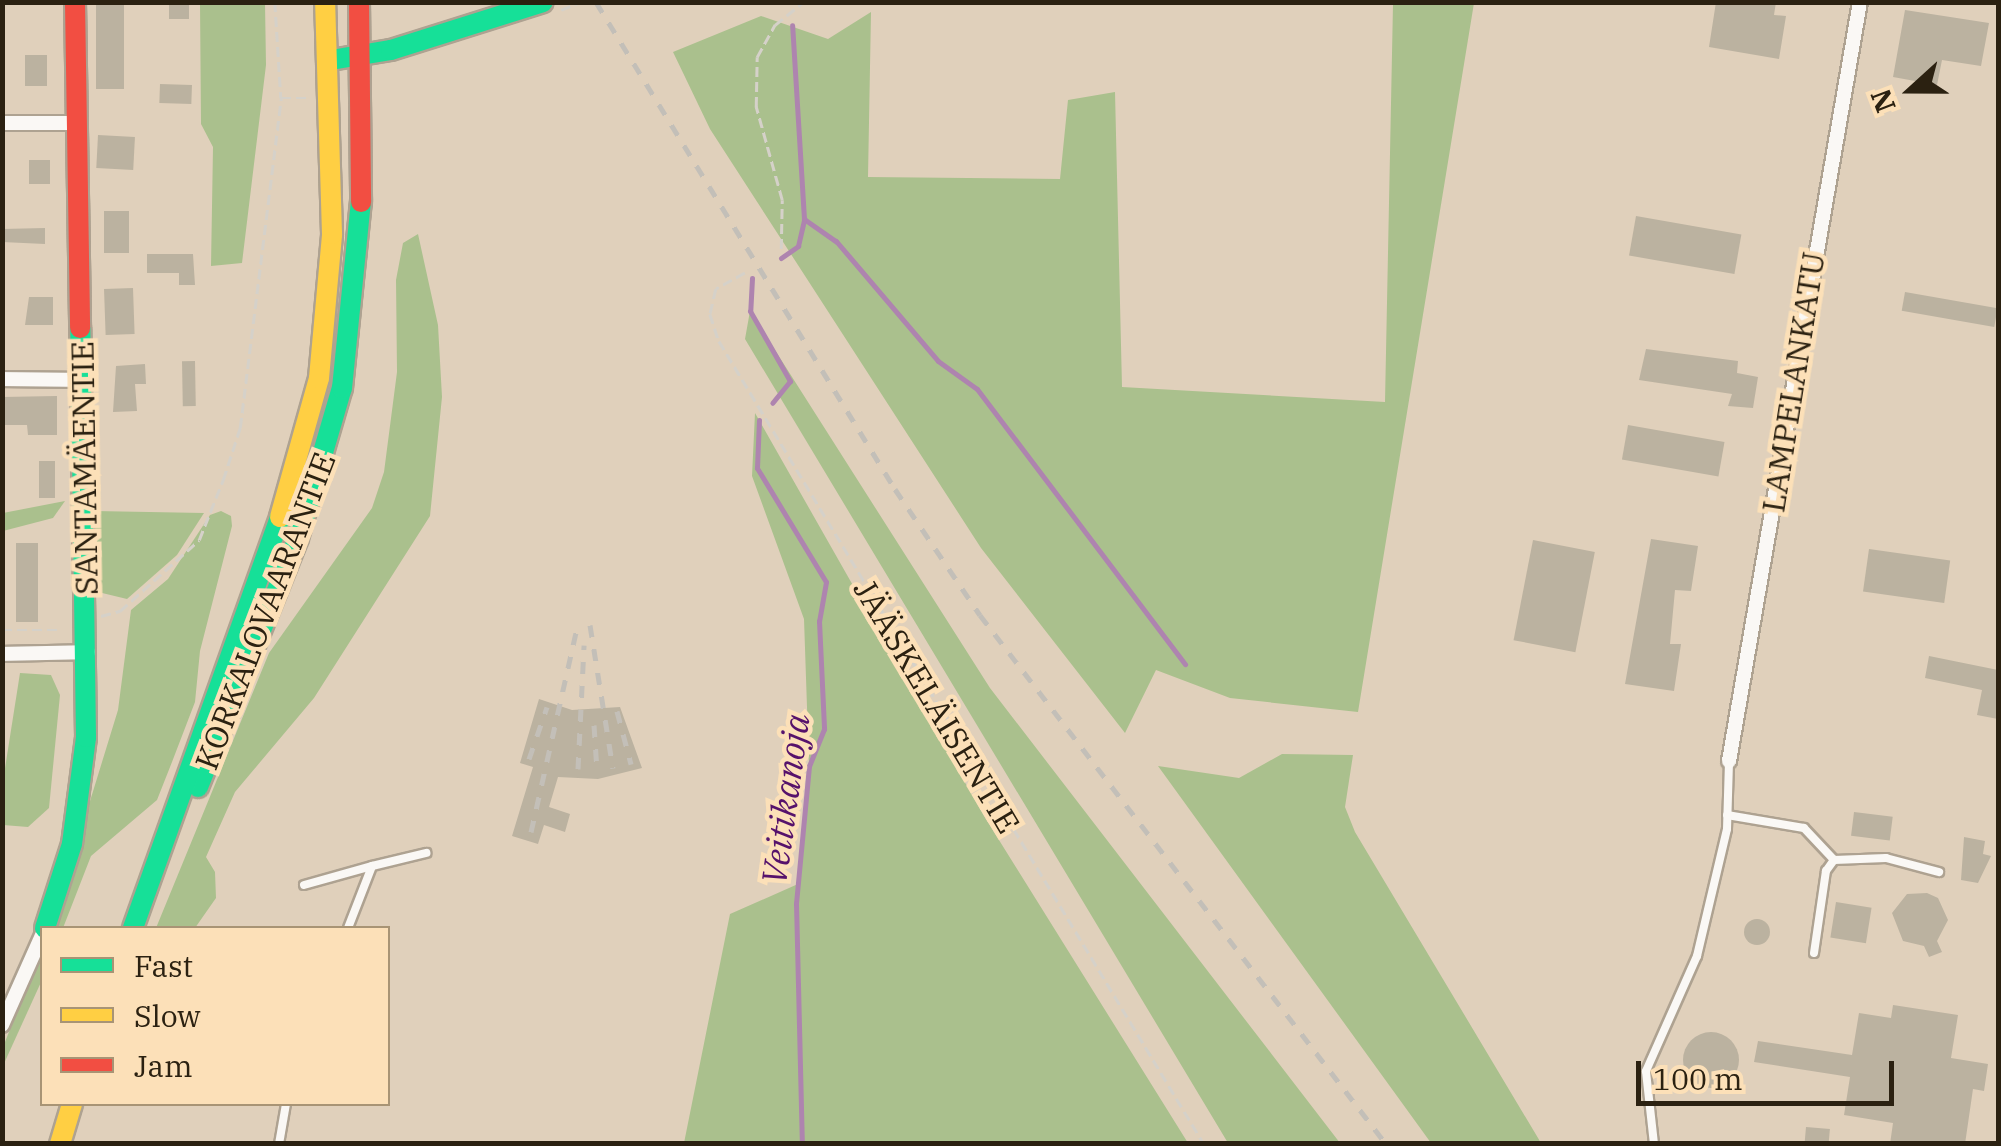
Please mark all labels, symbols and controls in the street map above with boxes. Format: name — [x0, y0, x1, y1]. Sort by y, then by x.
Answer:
north arrow — [1861, 40, 1961, 140]
text: N — [1861, 84, 1904, 118]
street label: LAMPELANKATU — [1753, 249, 1833, 515]
street label: SANTAMÄENTIE — [63, 341, 105, 595]
street label: KORKALOVAARANTIE — [187, 447, 343, 775]
street label: JÄÄSKELÄISENTIE — [846, 572, 1028, 840]
water label: Veitikanoja — [752, 711, 818, 887]
legend — [40, 926, 390, 1106]
text: Fast — [134, 946, 193, 985]
text: Slow — [134, 996, 201, 1035]
scale bar — [1641, 1041, 1898, 1103]
text: Jam — [134, 1046, 193, 1085]
text: 100 m — [1653, 1059, 1743, 1098]

